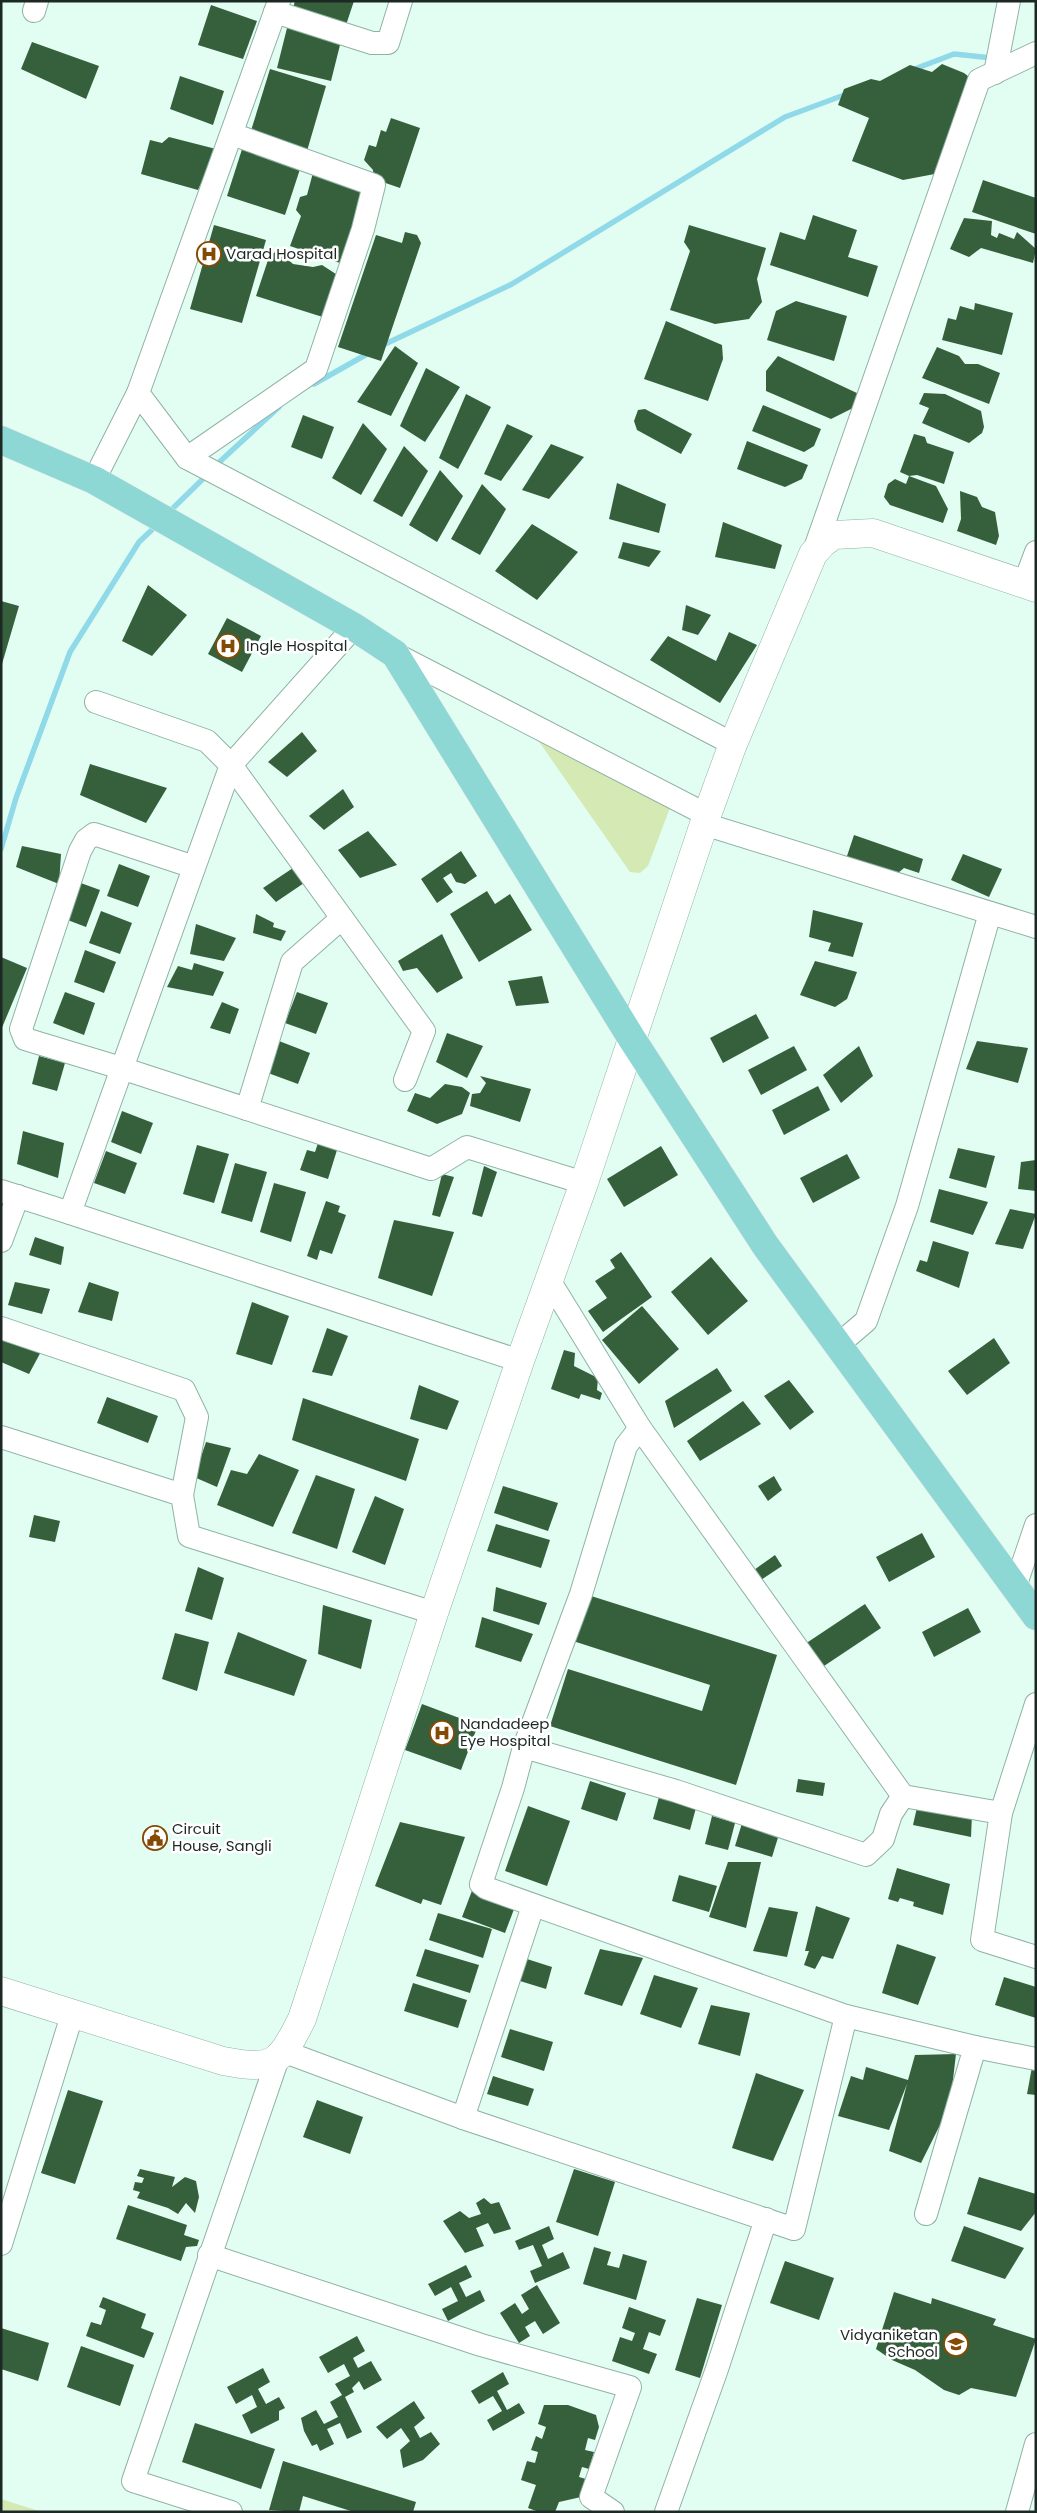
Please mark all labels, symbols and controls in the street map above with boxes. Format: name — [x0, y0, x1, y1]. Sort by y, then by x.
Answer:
hospital icon: Varad Hospital — [196, 241, 222, 267]
place label: Varad Hospital — [226, 243, 337, 264]
hospital icon: Ingle Hospital — [215, 633, 241, 659]
place label: Ingle Hospital — [246, 635, 347, 656]
place label: Nandadeep Eye Hospital — [460, 1713, 550, 1751]
hospital icon: Nandadeep Eye Hospital — [429, 1720, 455, 1746]
place label: Circuit House, Sangli — [172, 1818, 272, 1856]
public building icon: Circuit House, Sangli — [142, 1825, 168, 1851]
place label: Vidyaniketan School — [840, 2324, 938, 2362]
school or university icon: Vidyaniketan School — [943, 2331, 969, 2357]

